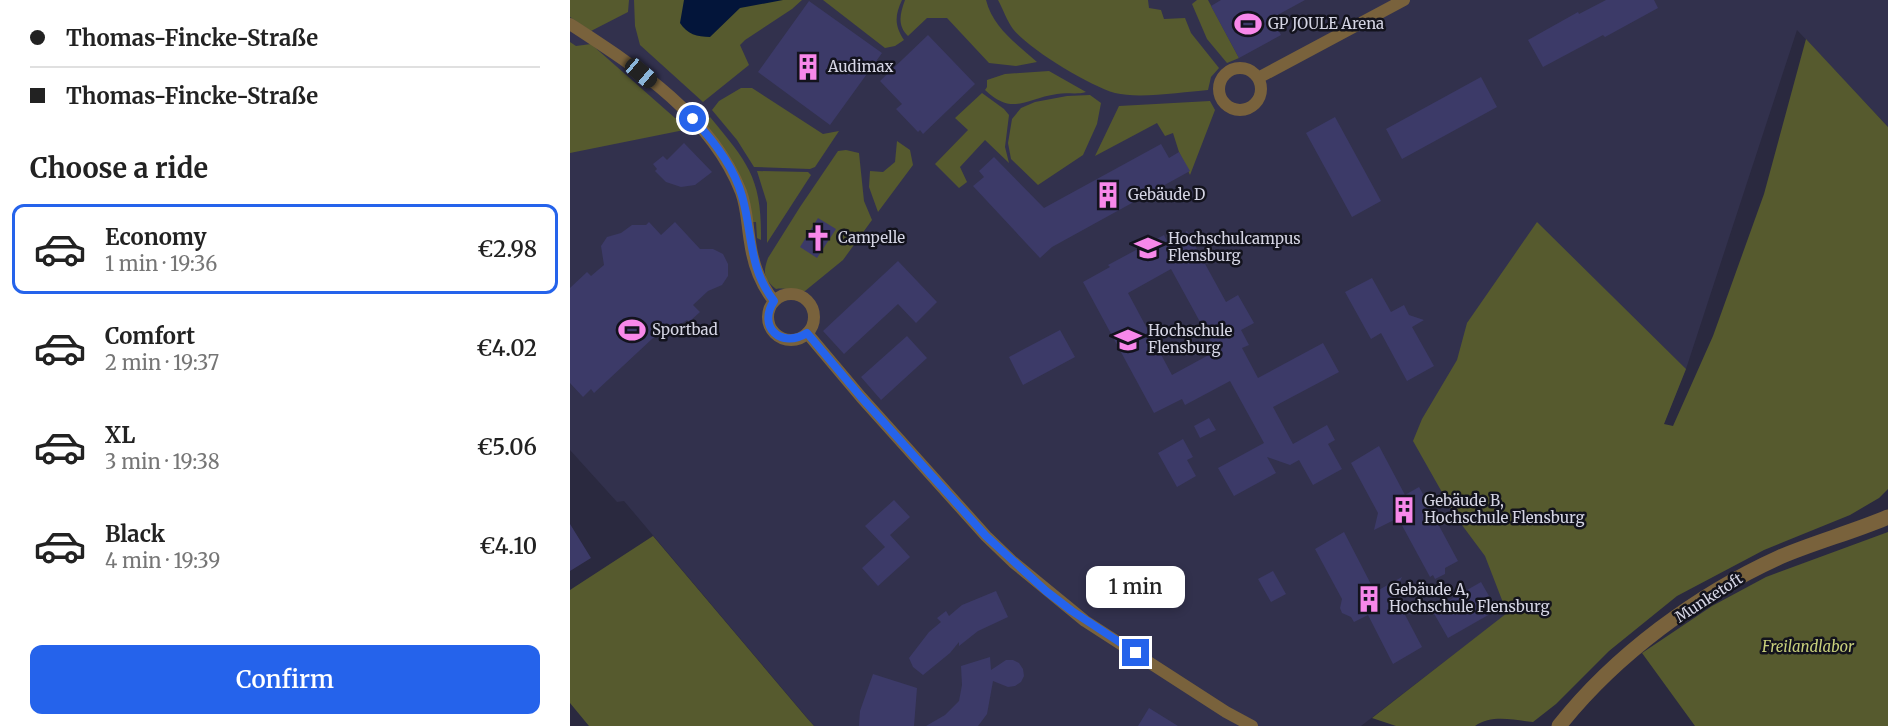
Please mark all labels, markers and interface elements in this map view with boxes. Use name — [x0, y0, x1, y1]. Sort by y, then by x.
sports icon: GP JOULE Arena — [1233, 9, 1263, 39]
place label: GP JOULE Arena — [1268, 14, 1384, 33]
text: Thomas-Fincke-Straße — [66, 24, 318, 52]
building icon: Audimax — [793, 52, 823, 82]
car — [621, 55, 661, 91]
place label: Audimax — [827, 57, 894, 76]
text: Thomas-Fincke-Straße — [66, 82, 318, 110]
route start — [679, 105, 706, 132]
text: Choose a ride — [30, 151, 208, 185]
building icon: Gebäude D — [1093, 180, 1123, 210]
place label: Gebäude D — [1128, 185, 1205, 204]
icon: car — [33, 222, 87, 276]
text: Economy — [105, 223, 206, 251]
church icon: Campelle — [803, 223, 833, 253]
place label: Campelle — [838, 228, 905, 247]
place label: Hochschulcampus Flensburg — [1168, 229, 1301, 265]
school or university icon: Hochschulcampus Flensburg — [1133, 233, 1163, 263]
text: €2.98 — [477, 235, 537, 263]
text: 1 min · 19:36 — [105, 251, 217, 276]
sports icon: Sportbad — [617, 315, 647, 345]
place label: Sportbad — [652, 320, 718, 339]
icon: car — [33, 321, 87, 375]
place label: Hochschule Flensburg — [1148, 321, 1233, 357]
text: Comfort — [105, 322, 195, 350]
school or university icon: Hochschule Flensburg — [1113, 325, 1143, 355]
text: €4.02 — [476, 334, 537, 362]
text: 2 min · 19:37 — [105, 350, 219, 375]
icon: car — [33, 420, 87, 474]
text: XL — [105, 421, 135, 449]
text: €5.06 — [477, 433, 537, 461]
text: 3 min · 19:38 — [105, 449, 220, 474]
place label: Gebäude B, Hochschule Flensburg — [1424, 491, 1585, 527]
building icon: Gebäude B, Hochschule Flensburg — [1389, 495, 1419, 525]
icon: car — [33, 519, 87, 573]
text: Black — [105, 520, 165, 548]
text: €4.10 — [479, 532, 537, 560]
text: 4 min · 19:39 — [105, 548, 220, 573]
callout: 1 min — [1086, 566, 1186, 608]
street label: Munketoft — [1671, 569, 1746, 626]
text: 1 min — [1109, 574, 1162, 599]
place label: Gebäude A, Hochschule Flensburg — [1389, 580, 1550, 616]
building icon: Gebäude A, Hochschule Flensburg — [1354, 584, 1384, 614]
park label: Freilandlabor — [1761, 637, 1855, 656]
route end — [1122, 639, 1149, 666]
button: Confirm — [30, 645, 540, 714]

